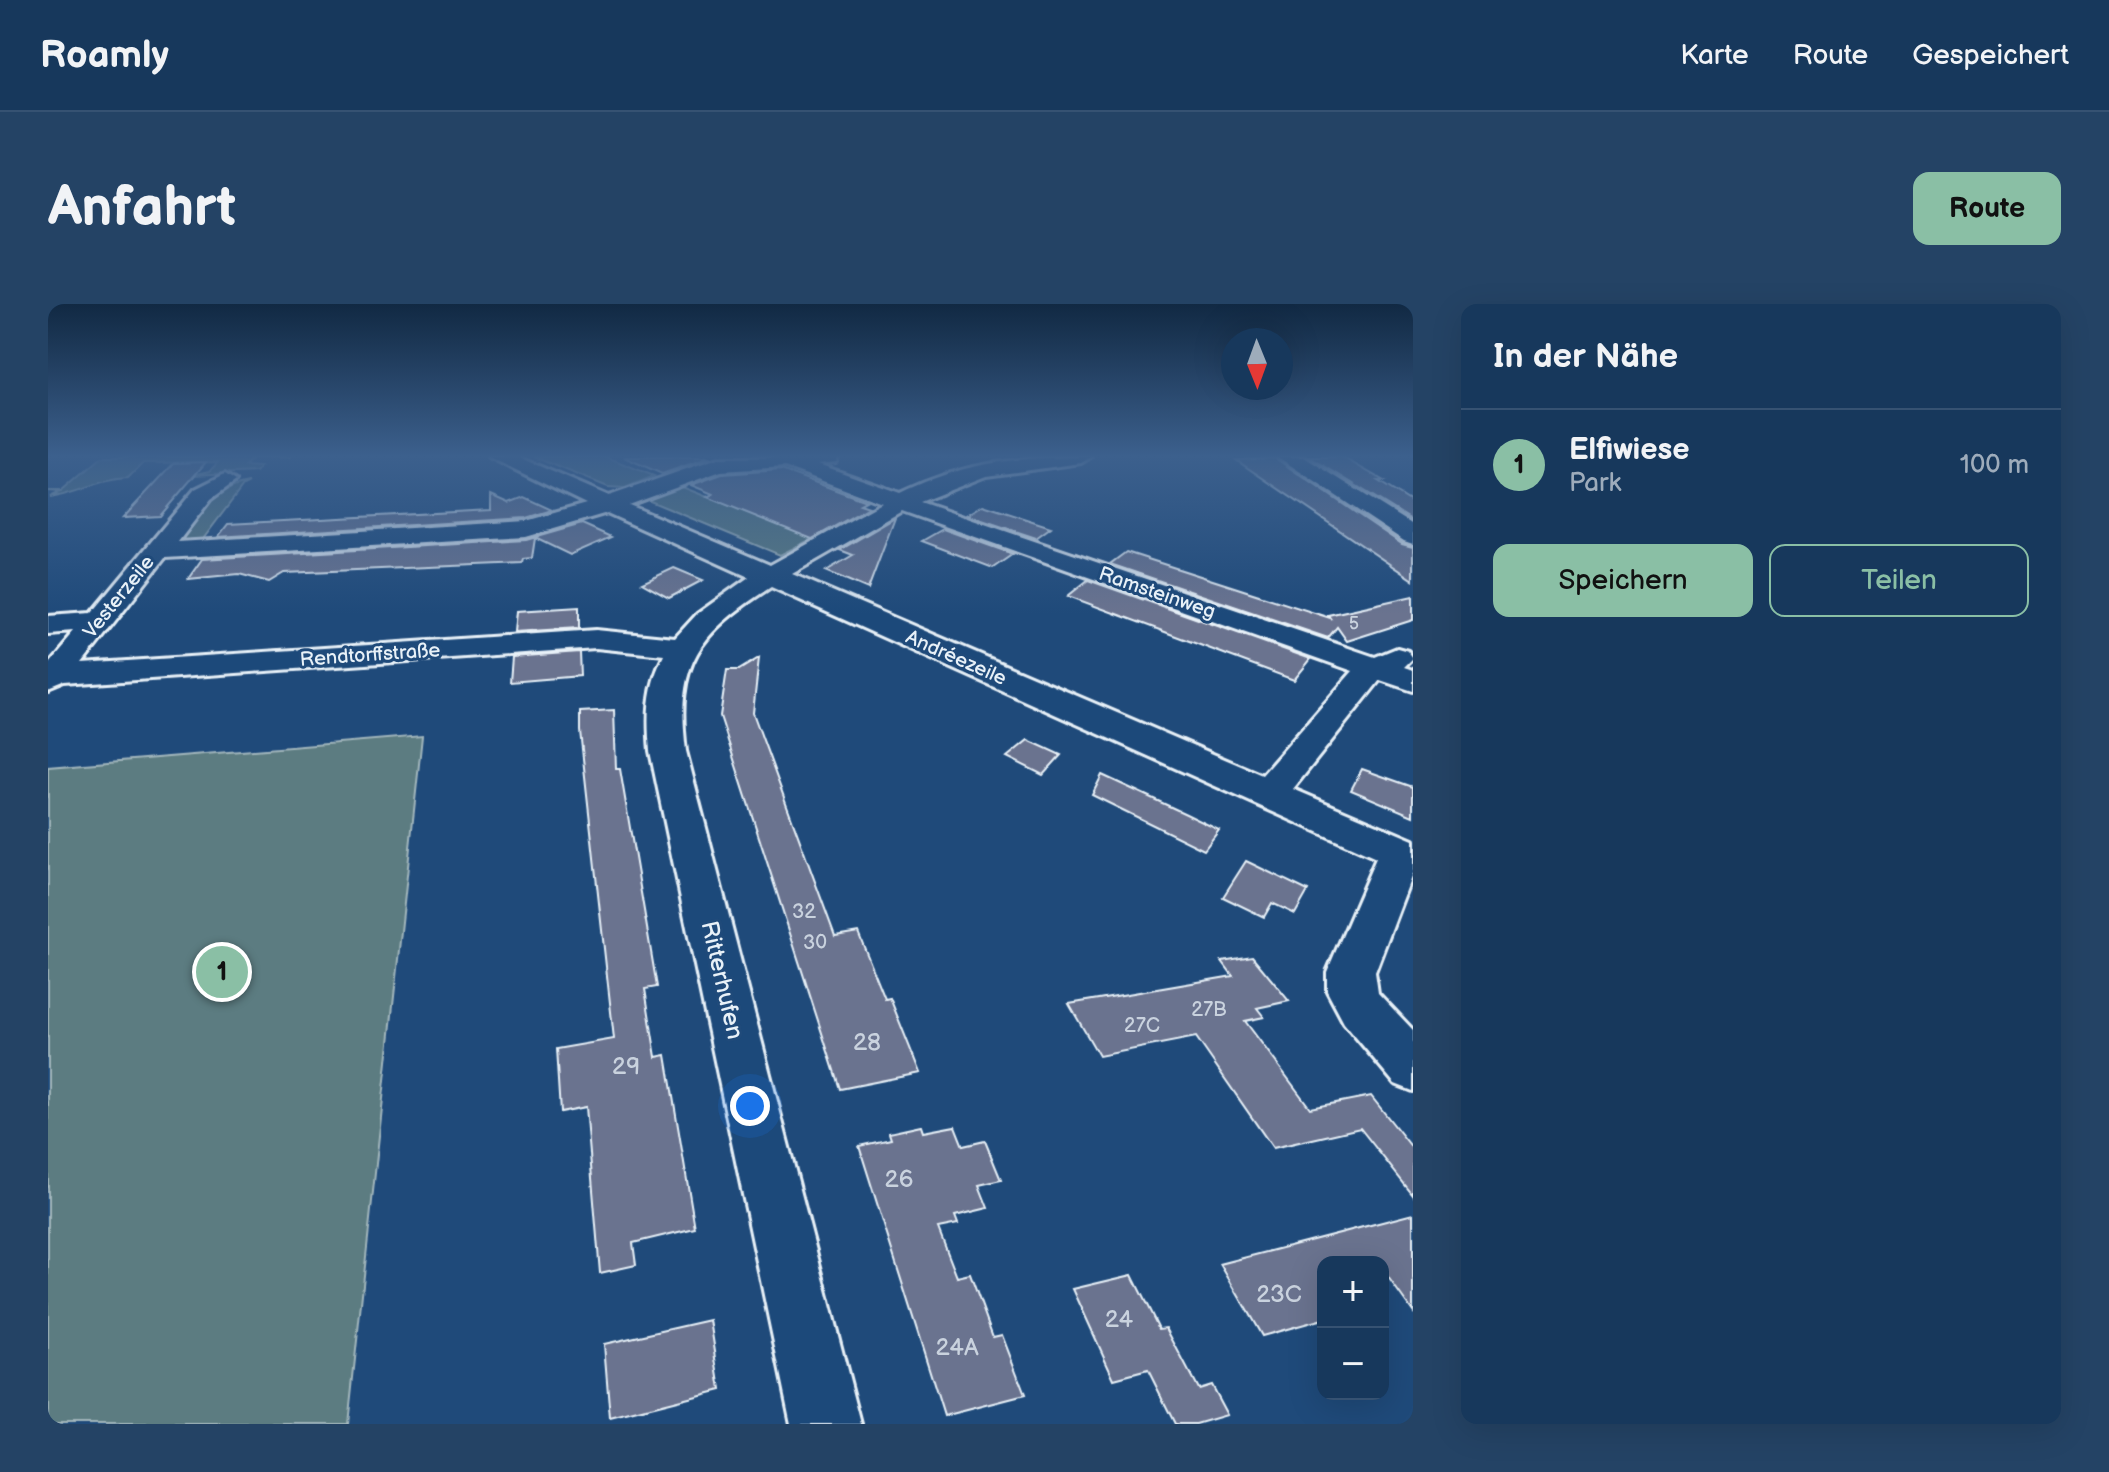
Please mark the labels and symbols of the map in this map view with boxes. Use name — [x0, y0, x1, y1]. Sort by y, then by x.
north arrow — [1221, 328, 1293, 400]
street label: Vesterzeile — [78, 551, 160, 643]
street label: Ramsteinweg — [1095, 562, 1219, 624]
house number: 5 — [1349, 613, 1359, 634]
street label: Andréezeile — [902, 625, 1010, 691]
street label: Rendtorffstraße — [299, 638, 441, 672]
house number: 32 — [792, 900, 816, 924]
street label: Ritterhufen — [694, 918, 750, 1042]
house number: 30 — [803, 931, 827, 955]
pin: 1 — [196, 942, 248, 1002]
house number: 27B — [1191, 998, 1227, 1022]
house number: 27C — [1124, 1014, 1160, 1038]
house number: 28 — [853, 1028, 881, 1057]
house number: 29 — [612, 1052, 640, 1081]
your location — [730, 1086, 770, 1126]
house number: 26 — [885, 1165, 913, 1194]
house number: 23C — [1256, 1280, 1302, 1309]
house number: 24 — [1105, 1305, 1134, 1334]
house number: 24A — [935, 1333, 979, 1362]

